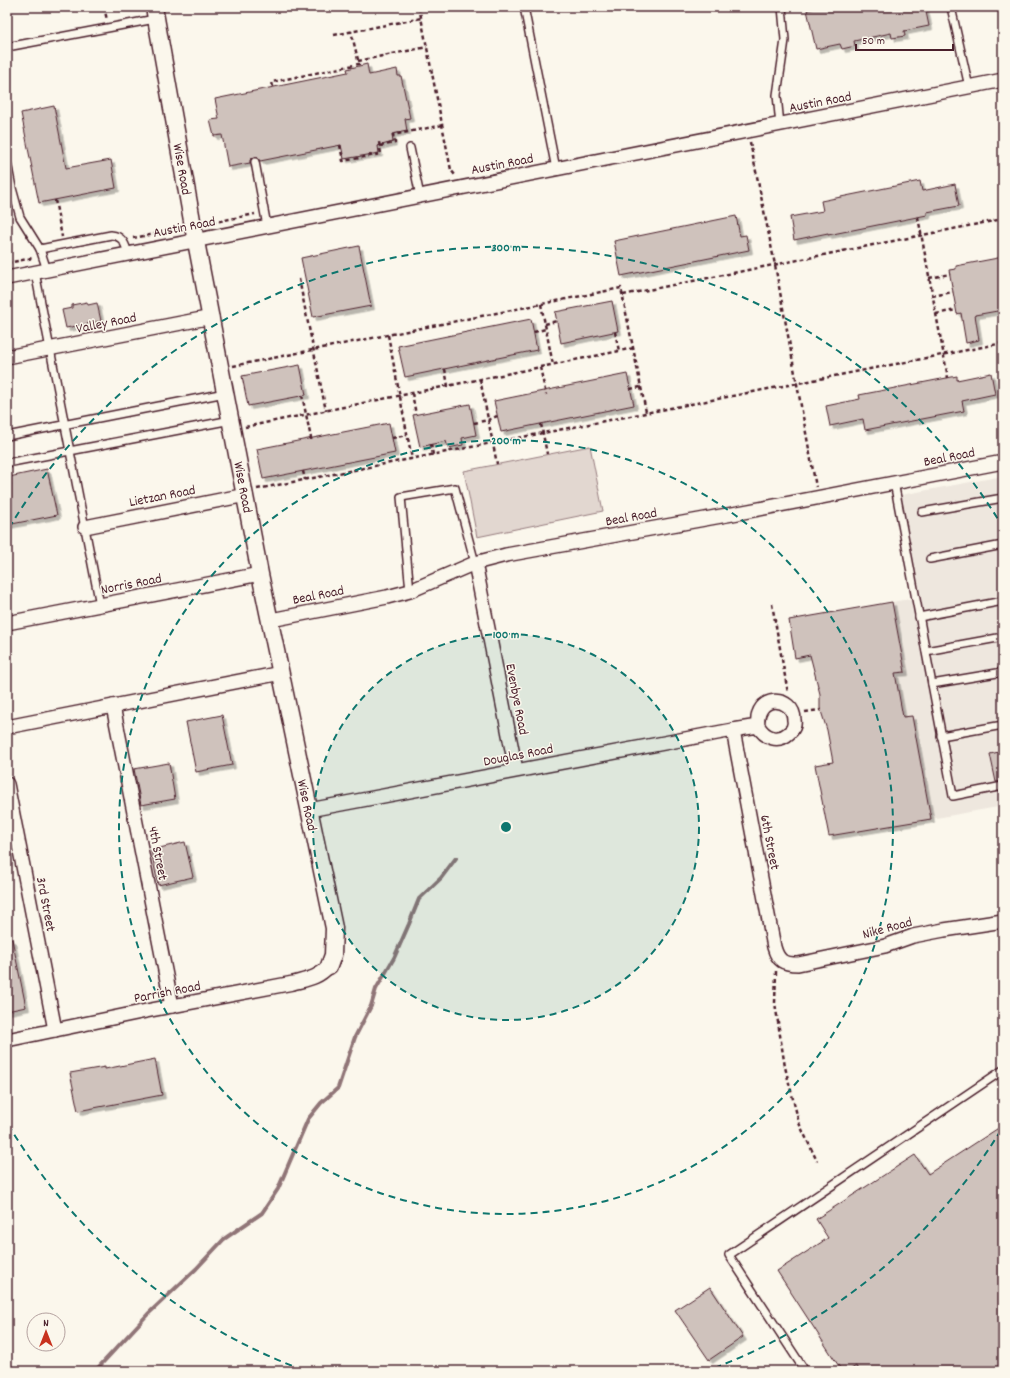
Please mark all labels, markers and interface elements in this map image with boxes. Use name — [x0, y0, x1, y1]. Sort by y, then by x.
scale bar — [856, 26, 953, 52]
text: 50 m — [862, 33, 885, 50]
street label: Austin Road — [787, 87, 853, 119]
street label: Wise Road — [167, 142, 195, 197]
street label: Austin Road — [469, 149, 535, 181]
street label: Austin Road — [151, 212, 217, 244]
text: 300 m — [491, 240, 521, 257]
street label: Valley Road — [74, 308, 138, 340]
text: 200 m — [491, 433, 521, 450]
street label: Beal Road — [922, 443, 977, 473]
street label: Wise Road — [227, 460, 257, 515]
street label: Lietzan Road — [127, 481, 197, 513]
street label: Beal Road — [604, 504, 659, 532]
street label: Norris Road — [99, 569, 163, 601]
street label: Beal Road — [291, 581, 346, 611]
text: 100 m — [493, 627, 519, 644]
street label: Evenbye Road — [499, 662, 533, 737]
street label: Douglas Road — [482, 739, 555, 773]
street label: Wise Road — [291, 778, 321, 833]
street label: 6th Street — [754, 813, 784, 872]
centre of rings — [499, 820, 513, 834]
street label: 4th Street — [142, 825, 172, 882]
street label: 3rd Street — [30, 875, 60, 933]
street label: Nike Road — [860, 913, 915, 945]
street label: Parrish Road — [132, 977, 202, 1009]
north arrow — [26, 1312, 66, 1352]
text: N — [43, 1316, 49, 1332]

